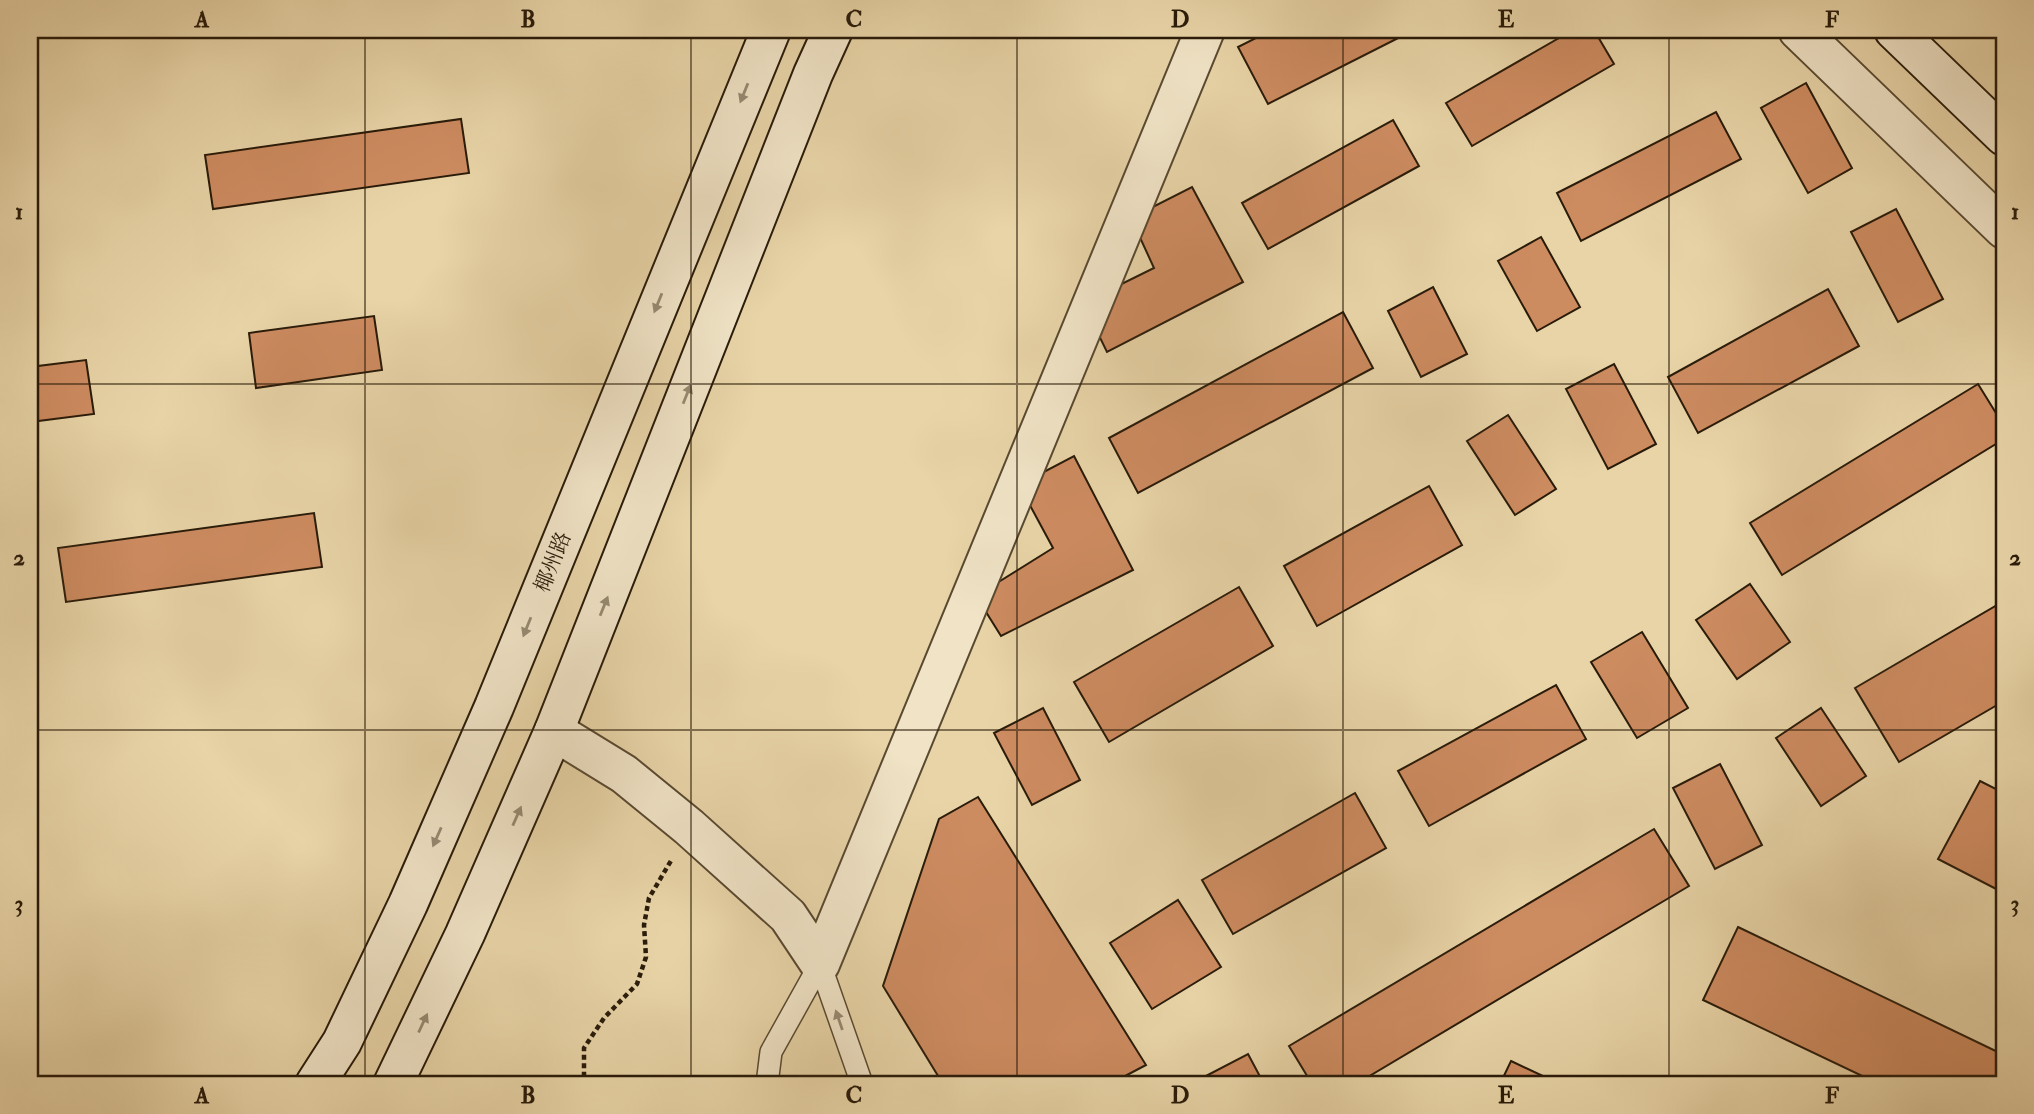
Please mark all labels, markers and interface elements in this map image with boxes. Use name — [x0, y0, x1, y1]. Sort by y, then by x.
text: A — [194, 5, 210, 34]
text: B — [520, 5, 536, 34]
text: C — [846, 5, 862, 34]
text: D — [1171, 5, 1189, 34]
text: E — [1498, 5, 1515, 34]
text: F — [1825, 5, 1840, 34]
one-way arrow — [739, 82, 750, 103]
text: 1 — [15, 197, 23, 226]
text: 1 — [2011, 197, 2019, 226]
one-way arrow — [653, 293, 664, 314]
one-way arrow — [682, 383, 693, 404]
street label: 椰州路 — [529, 528, 577, 596]
text: 2 — [13, 543, 25, 572]
text: 2 — [2009, 543, 2021, 572]
one-way arrow — [598, 595, 609, 616]
one-way arrow — [521, 617, 532, 638]
one-way arrow — [511, 806, 523, 826]
one-way arrow — [432, 827, 443, 848]
text: 3 — [15, 889, 23, 918]
text: 3 — [2011, 889, 2019, 918]
one-way arrow — [833, 1009, 844, 1030]
one-way arrow — [417, 1013, 429, 1033]
text: A — [194, 1081, 210, 1110]
text: B — [520, 1081, 536, 1110]
text: C — [846, 1081, 862, 1110]
text: D — [1171, 1081, 1189, 1110]
text: E — [1498, 1081, 1515, 1110]
text: F — [1825, 1081, 1840, 1110]

